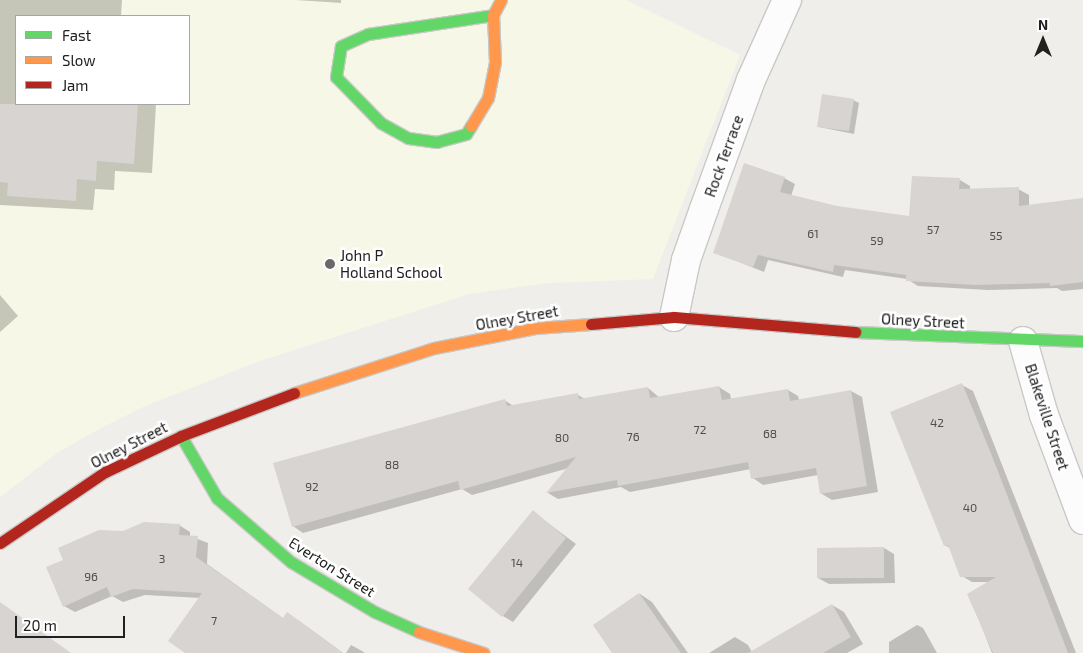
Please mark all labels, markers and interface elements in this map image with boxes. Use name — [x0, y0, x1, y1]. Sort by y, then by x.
legend — [15, 15, 190, 105]
north arrow — [1018, 15, 1068, 65]
text: N — [1038, 16, 1048, 33]
text: Fast — [62, 26, 91, 44]
text: Slow — [62, 51, 96, 69]
text: Jam — [62, 76, 88, 94]
street label: Rock Terrace — [701, 112, 747, 200]
house number: 57 — [927, 223, 939, 237]
house number: 61 — [807, 227, 819, 241]
house number: 55 — [990, 229, 1002, 243]
house number: 59 — [870, 234, 884, 248]
place label: John P Holland School — [340, 246, 442, 281]
marker: John P Holland School — [324, 258, 336, 270]
street label: Olney Street — [474, 302, 560, 334]
street label: Olney Street — [881, 310, 965, 332]
street label: Blakeville Street — [1021, 361, 1073, 473]
house number: 42 — [930, 416, 944, 430]
street label: Olney Street — [87, 418, 171, 472]
house number: 72 — [694, 423, 706, 437]
house number: 68 — [763, 427, 777, 441]
house number: 76 — [626, 430, 640, 444]
house number: 80 — [555, 431, 569, 445]
house number: 88 — [385, 458, 399, 472]
house number: 92 — [305, 480, 319, 494]
house number: 40 — [963, 501, 977, 515]
street label: Everton Street — [286, 533, 378, 601]
house number: 3 — [159, 552, 165, 566]
house number: 14 — [511, 556, 523, 570]
house number: 96 — [84, 570, 98, 584]
scale bar — [18, 606, 128, 638]
house number: 7 — [211, 614, 217, 628]
text: 20 m — [23, 616, 57, 634]

